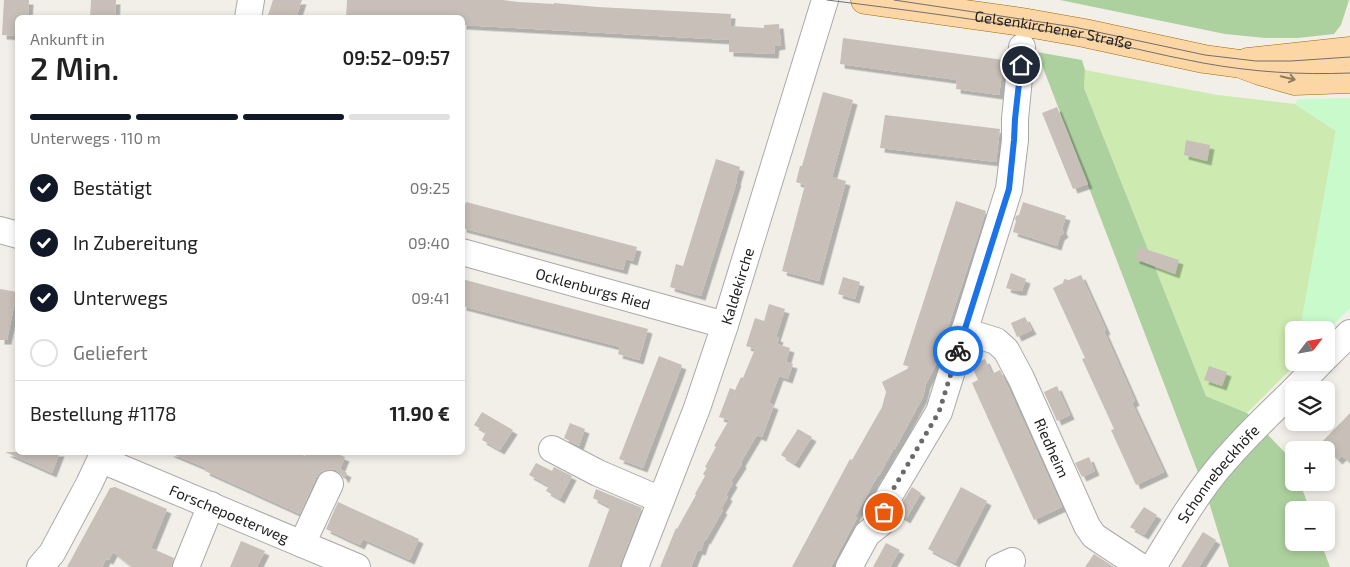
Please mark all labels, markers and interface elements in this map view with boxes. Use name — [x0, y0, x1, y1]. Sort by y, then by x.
street label: Gelsenkirchener Straße — [974, 6, 1134, 52]
text: Ankunft in — [30, 29, 105, 48]
pin — [1000, 44, 1042, 86]
text: 09:52–09:57 — [343, 46, 450, 69]
text: 2 Min. — [30, 48, 119, 86]
icon: home — [1007, 51, 1035, 79]
one-way arrow — [1279, 74, 1295, 84]
text: Unterwegs · 110 m — [30, 128, 161, 147]
icon: check — [30, 174, 58, 202]
text: Bestätigt — [73, 176, 152, 199]
text: 09:25 — [410, 178, 450, 197]
icon: check — [30, 229, 58, 257]
text: In Zubereitung — [73, 231, 198, 254]
text: 09:40 — [408, 233, 450, 252]
street label: Kaldekirche — [717, 245, 757, 327]
street label: Ocklenburgs Ried — [534, 264, 652, 313]
icon: check — [30, 284, 58, 312]
text: Unterwegs — [73, 286, 168, 309]
text: 09:41 — [411, 288, 450, 307]
north arrow — [1285, 321, 1335, 371]
map controls — [1285, 321, 1335, 551]
courier — [933, 326, 983, 376]
icon: bike — [944, 337, 972, 365]
text: Geliefert — [73, 341, 148, 364]
button: layers — [1285, 381, 1335, 431]
text: Bestellung #1178 — [30, 402, 176, 425]
text: 11.90 € — [389, 402, 450, 425]
street label: Riedheim — [1031, 415, 1073, 480]
street label: Schonnebeckhöfe — [1173, 421, 1263, 526]
button: + — [1285, 441, 1335, 491]
street label: Forschepoeterweg — [167, 480, 292, 547]
pin — [863, 491, 905, 533]
icon: bag — [870, 498, 898, 526]
button: − — [1285, 501, 1335, 551]

